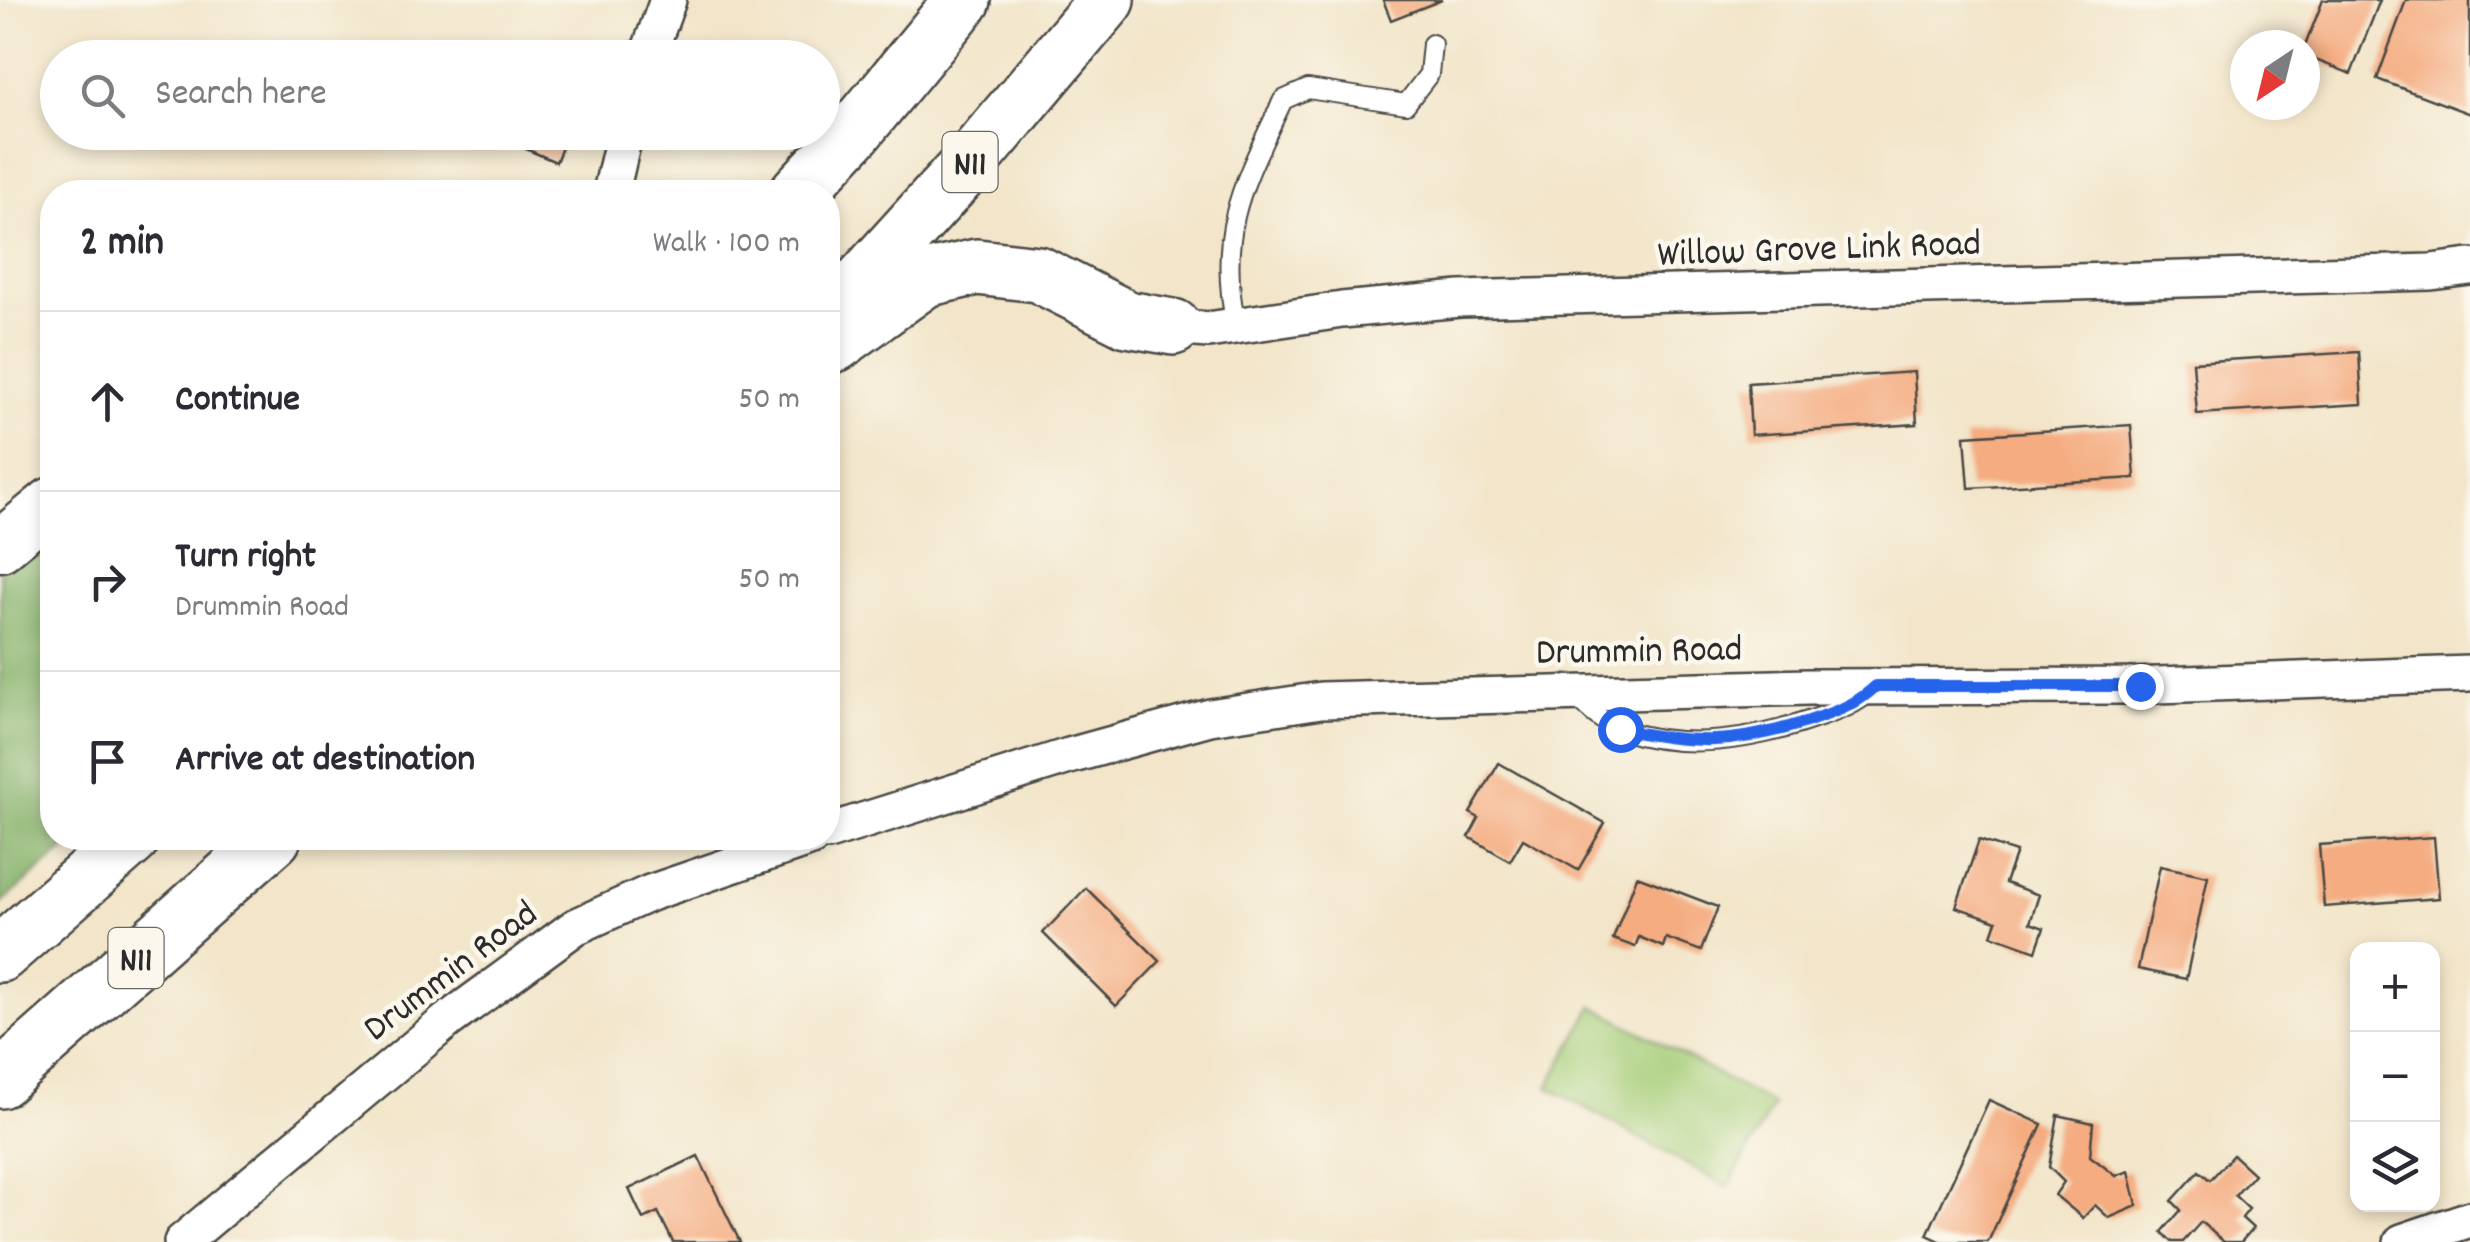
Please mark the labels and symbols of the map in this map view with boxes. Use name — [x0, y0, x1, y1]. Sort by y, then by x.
north arrow — [2230, 30, 2320, 120]
road number: N11 — [942, 132, 998, 192]
street label: Willow Grove Link Road — [1656, 218, 1982, 285]
street label: Drummin Road — [1535, 624, 1743, 683]
route end — [2118, 664, 2164, 710]
route start — [1598, 707, 1644, 753]
street label: Drummin Road — [353, 889, 551, 1058]
road number: N11 — [108, 928, 164, 988]

